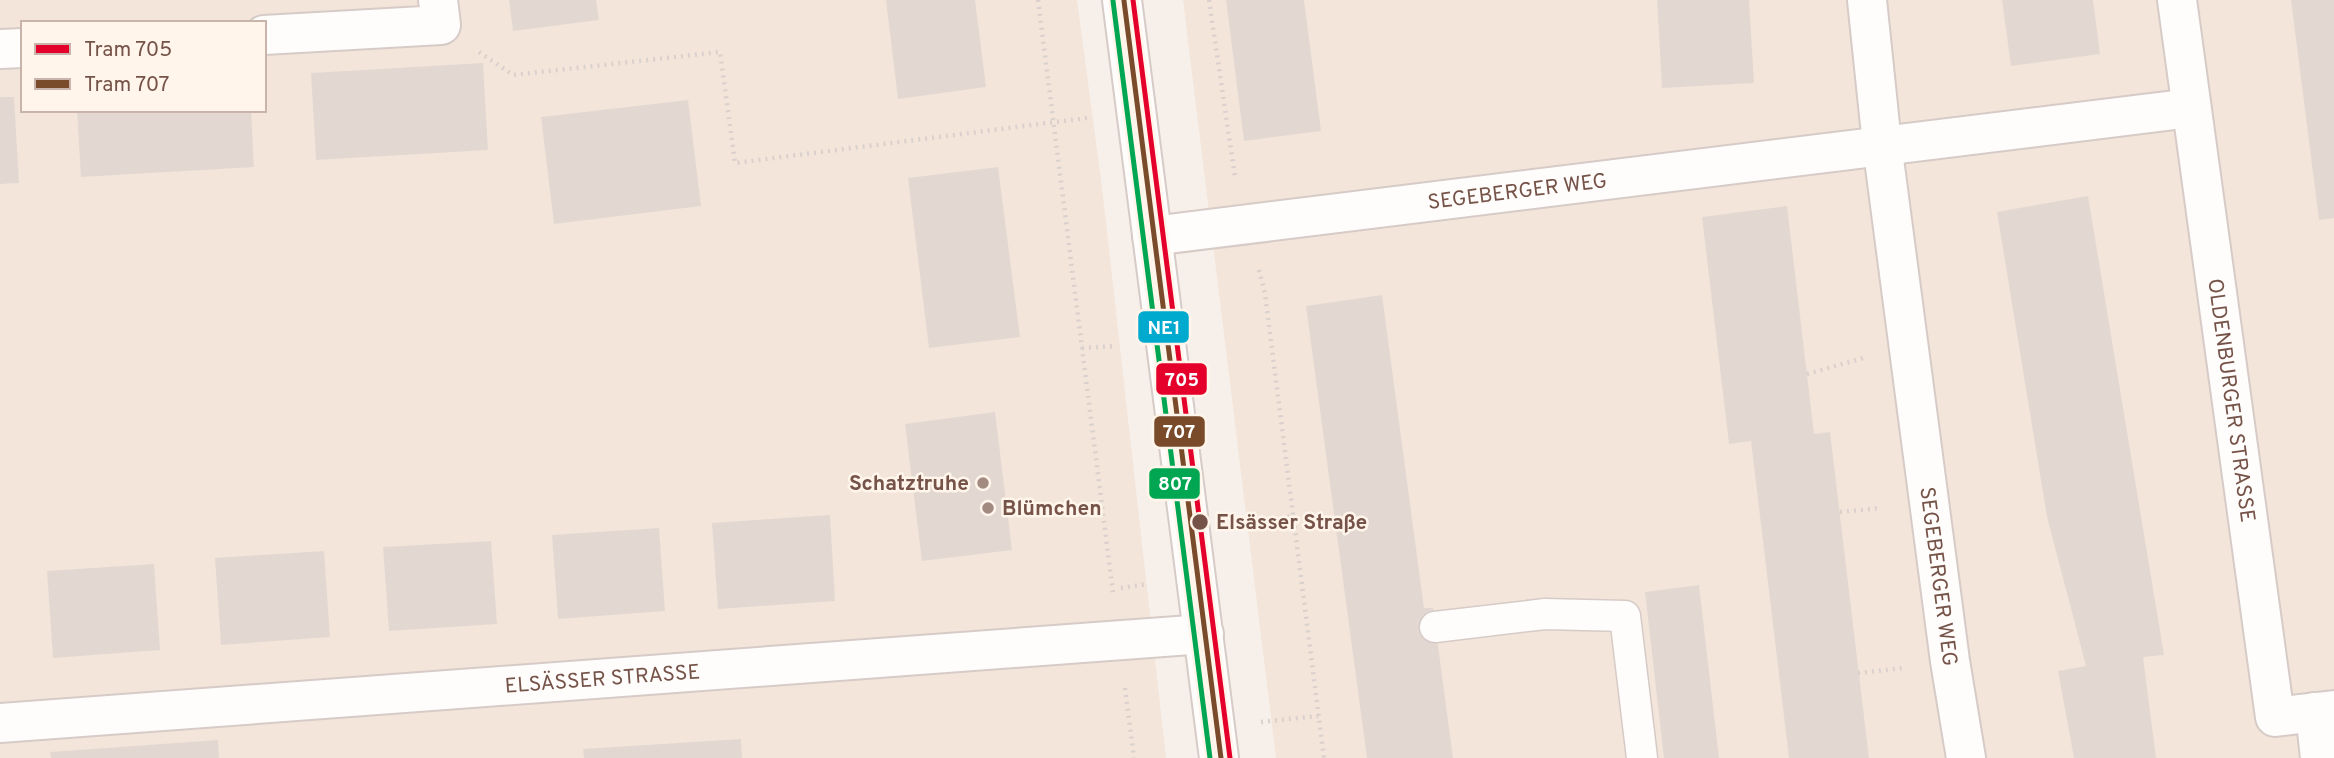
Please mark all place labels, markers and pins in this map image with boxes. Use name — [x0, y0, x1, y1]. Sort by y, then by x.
place label: Schatztruhe — [849, 471, 969, 498]
marker: Schatztruhe — [975, 475, 991, 491]
place label: Blümchen — [1002, 496, 1102, 523]
marker: Blümchen — [980, 500, 996, 516]
place label: Elsässer Straße — [1216, 510, 1367, 537]
marker: Elsässer Straße — [1190, 512, 1210, 532]

